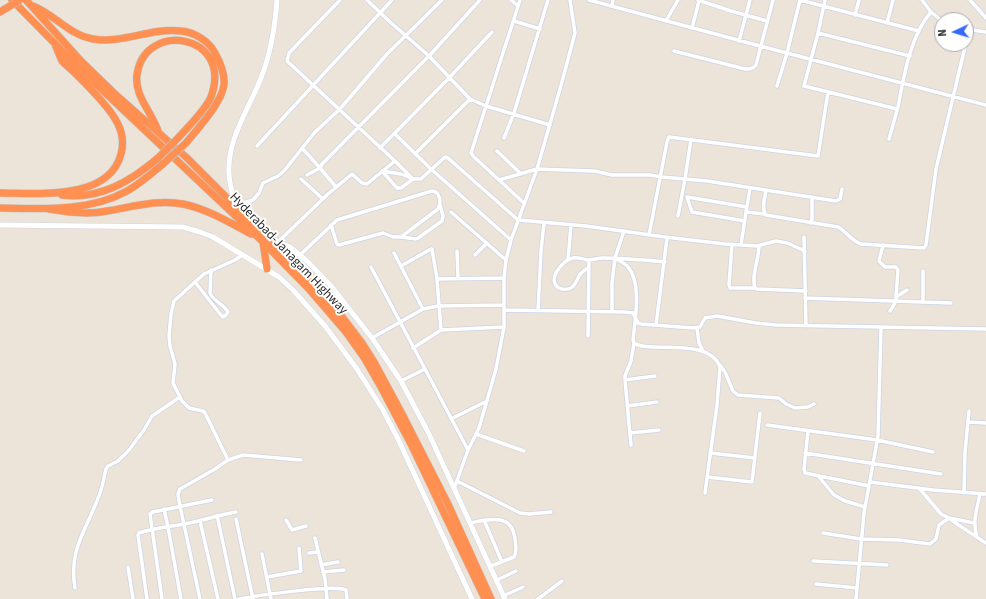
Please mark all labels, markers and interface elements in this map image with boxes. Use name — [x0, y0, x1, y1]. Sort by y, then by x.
north arrow — [934, 12, 974, 52]
text: N — [935, 29, 950, 37]
street label: Hyderabad-Janagam Highway — [226, 190, 350, 318]

